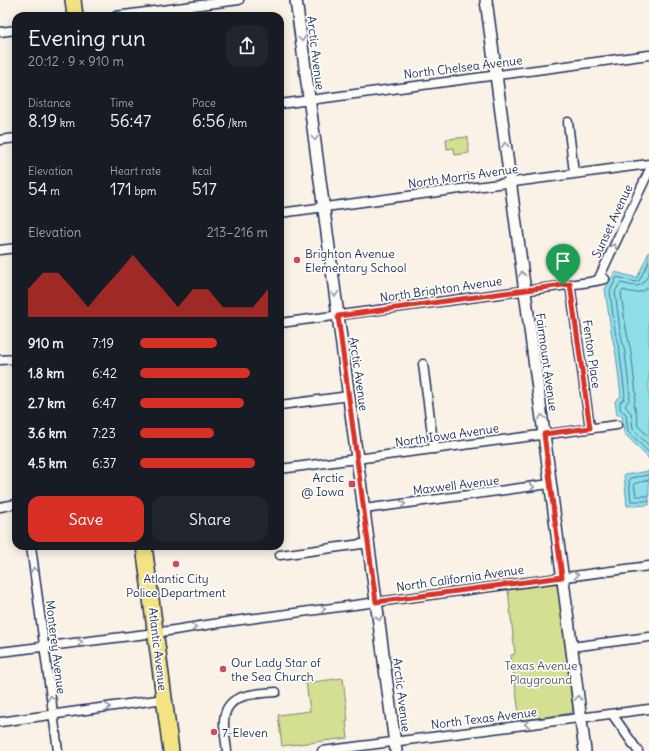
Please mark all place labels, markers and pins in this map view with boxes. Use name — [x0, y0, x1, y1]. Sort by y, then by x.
pin — [546, 244, 580, 285]
place label: Brighton Avenue Elementary School — [305, 246, 406, 275]
marker: Brighton Avenue Elementary School — [292, 255, 302, 265]
place label: Arctic @ Iowa — [301, 470, 344, 499]
marker: Arctic @ Iowa — [347, 479, 357, 489]
marker: Atlantic City Police Department — [171, 559, 181, 569]
place label: Atlantic City Police Department — [126, 571, 226, 600]
place label: Our Lady Star of the Sea Church — [231, 655, 322, 684]
marker: Our Lady Star of the Sea Church — [218, 664, 228, 674]
place label: 7-Eleven — [222, 725, 268, 740]
marker: 7-Eleven — [209, 727, 219, 737]

